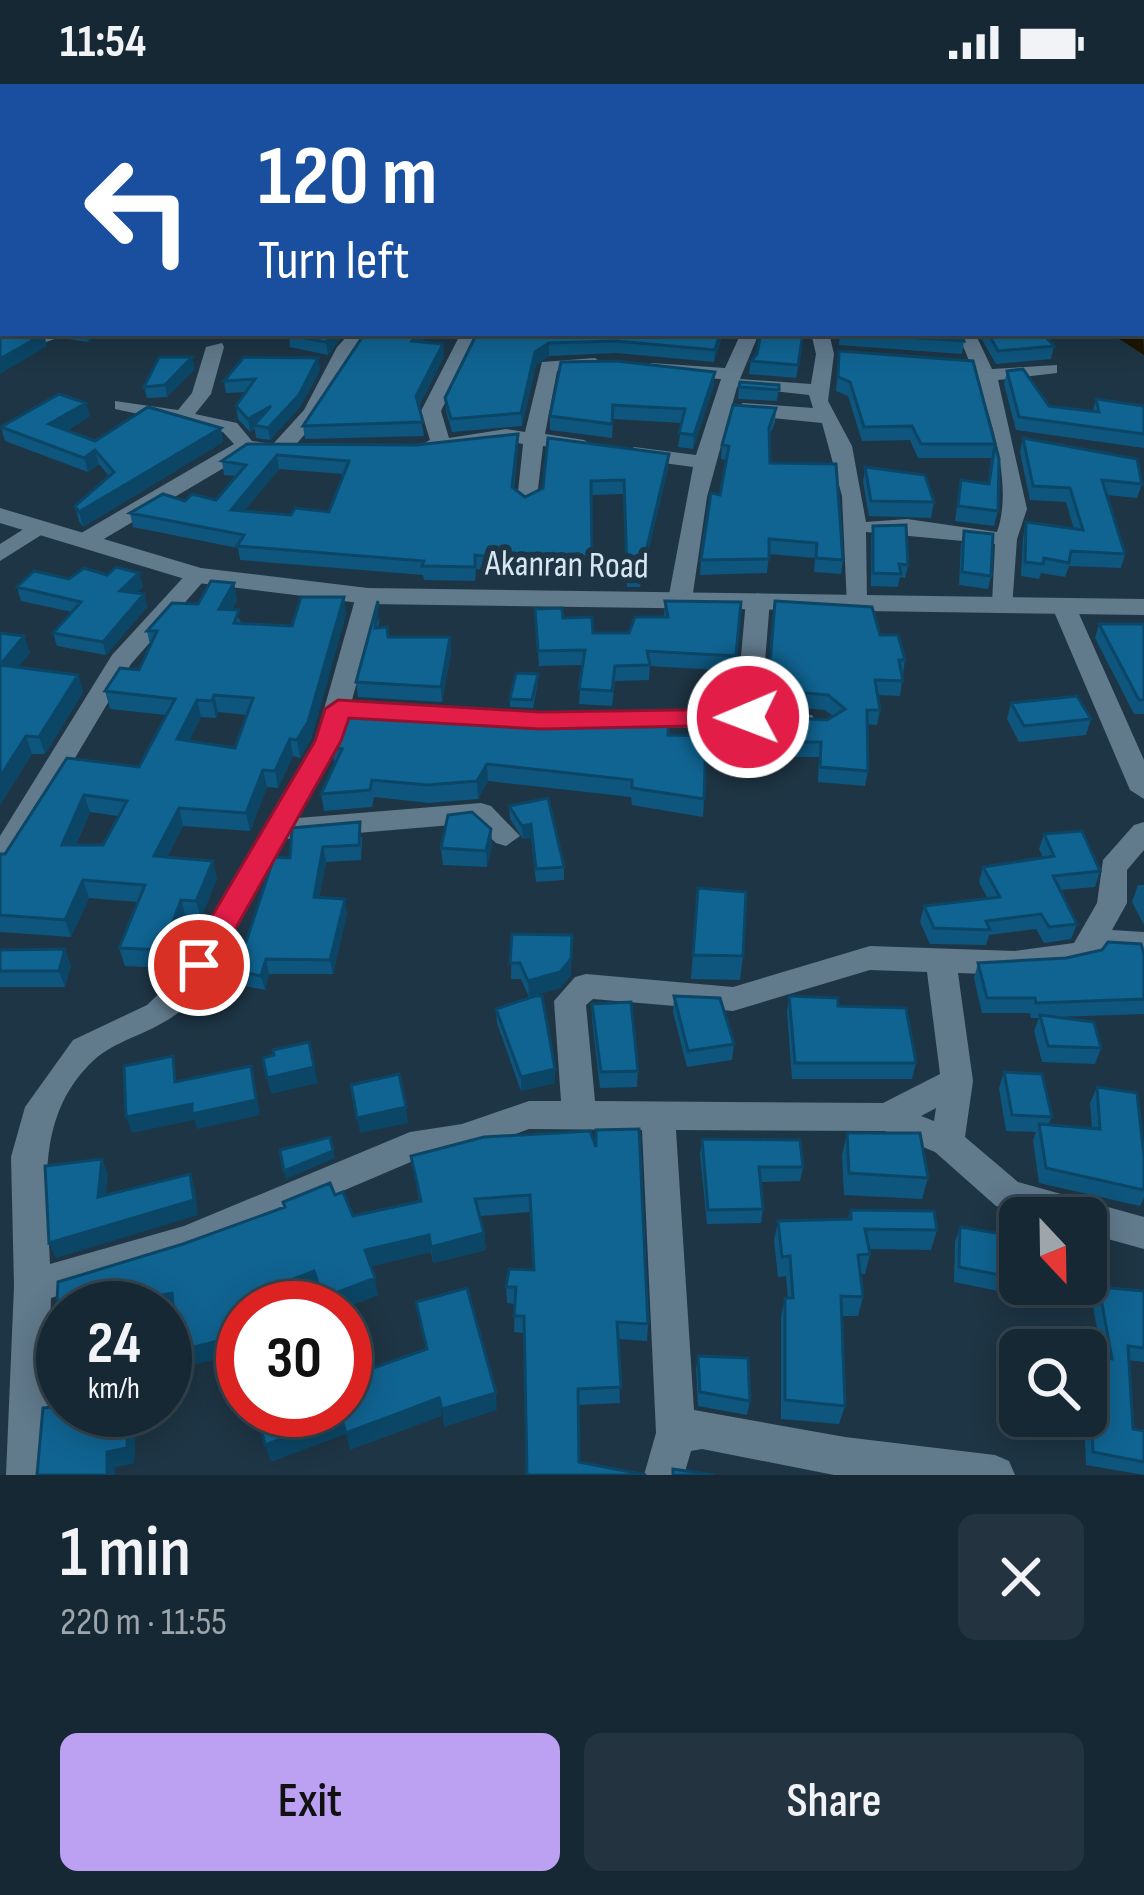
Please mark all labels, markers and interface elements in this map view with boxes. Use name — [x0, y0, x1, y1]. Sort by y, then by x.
text: 11:54 — [60, 15, 146, 70]
text: 120 m — [258, 127, 437, 228]
icon: left — [60, 132, 216, 288]
text: Turn left — [258, 229, 410, 294]
street label: Akanran Road — [484, 543, 649, 588]
position arrow — [685, 654, 811, 780]
pin — [148, 914, 250, 1016]
icon: arrive — [166, 932, 232, 998]
north arrow — [999, 1197, 1107, 1305]
map controls — [999, 1197, 1107, 1437]
speed limit sign: 30 — [216, 1281, 372, 1437]
text: 24 — [87, 1308, 141, 1380]
button: search — [999, 1329, 1107, 1437]
text: km/h — [88, 1371, 140, 1407]
text: 1 min — [60, 1510, 191, 1597]
button: close — [958, 1514, 1084, 1640]
text: 220 m · 11:55 — [60, 1599, 227, 1646]
button: Exit — [60, 1733, 560, 1871]
button: Share — [584, 1733, 1084, 1871]

